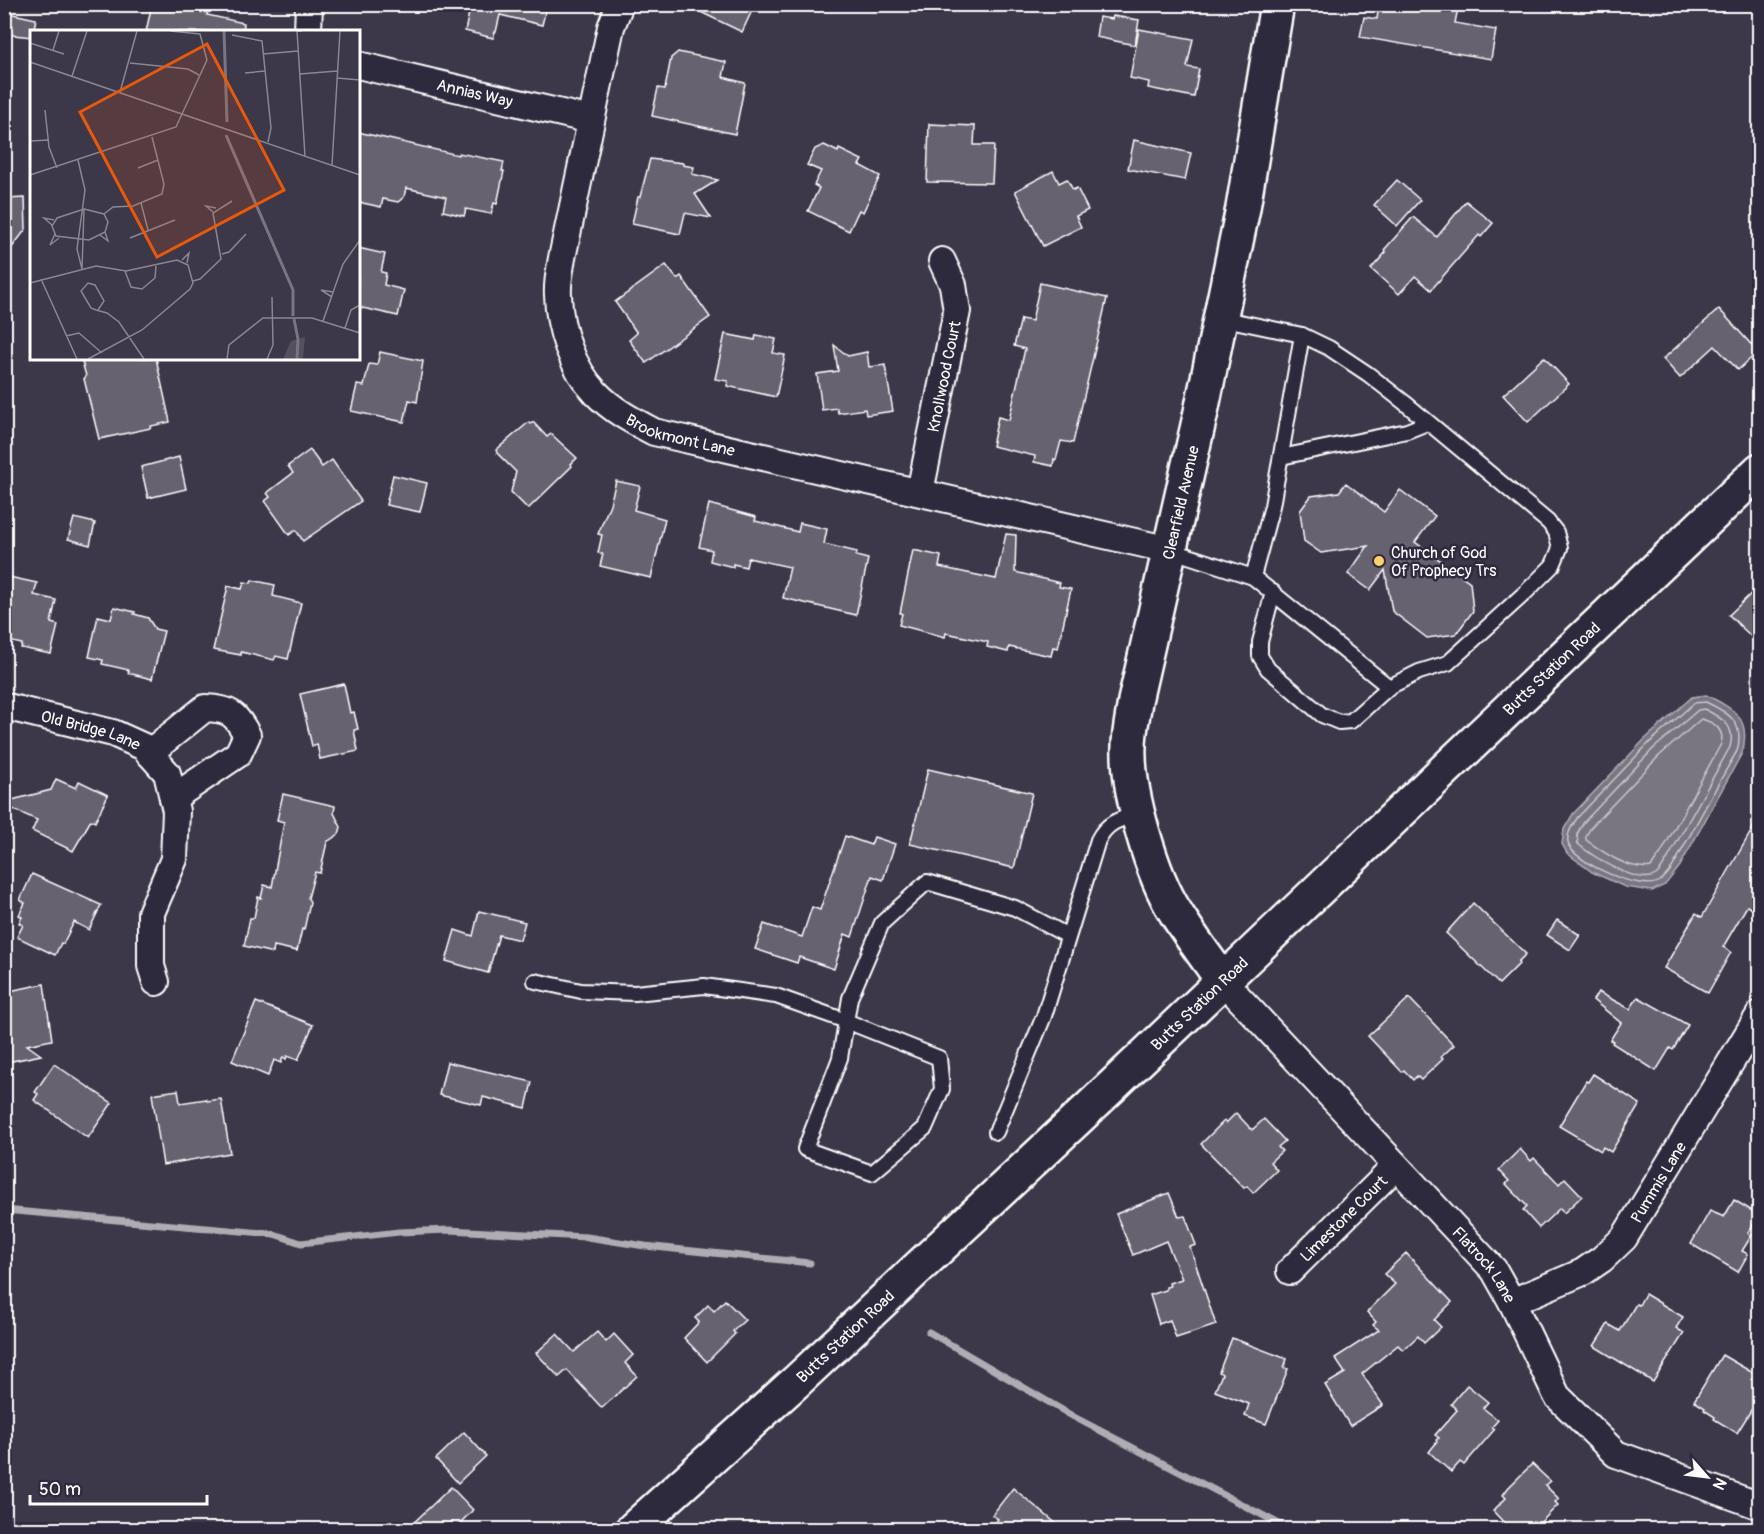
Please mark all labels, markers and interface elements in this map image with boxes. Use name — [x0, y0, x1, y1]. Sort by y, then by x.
inset map — [30, 30, 360, 360]
street label: Annias Way — [435, 75, 515, 112]
street label: Knollwood Court — [923, 319, 966, 434]
street label: Brookmont Lane — [622, 410, 737, 461]
street label: Clearfield Avenue — [1159, 444, 1204, 562]
place label: Church of God Of Prophecy Trs — [1391, 543, 1496, 581]
marker: Church of God Of Prophecy Trs — [1372, 554, 1386, 568]
street label: Butts Station Road — [1499, 618, 1605, 720]
street label: Old Bridge Lane — [39, 707, 143, 755]
street label: Butts Station Road — [1147, 953, 1253, 1055]
street label: Pummis Lane — [1627, 1138, 1691, 1227]
street label: Limestone Court — [1296, 1171, 1392, 1266]
street label: Flatrock Lane — [1447, 1223, 1519, 1307]
street label: Butts Station Road — [792, 1286, 899, 1387]
north arrow — [1677, 1447, 1737, 1507]
scale bar — [30, 1468, 207, 1506]
text: N — [1708, 1474, 1731, 1493]
text: 50 m — [39, 1478, 81, 1501]

